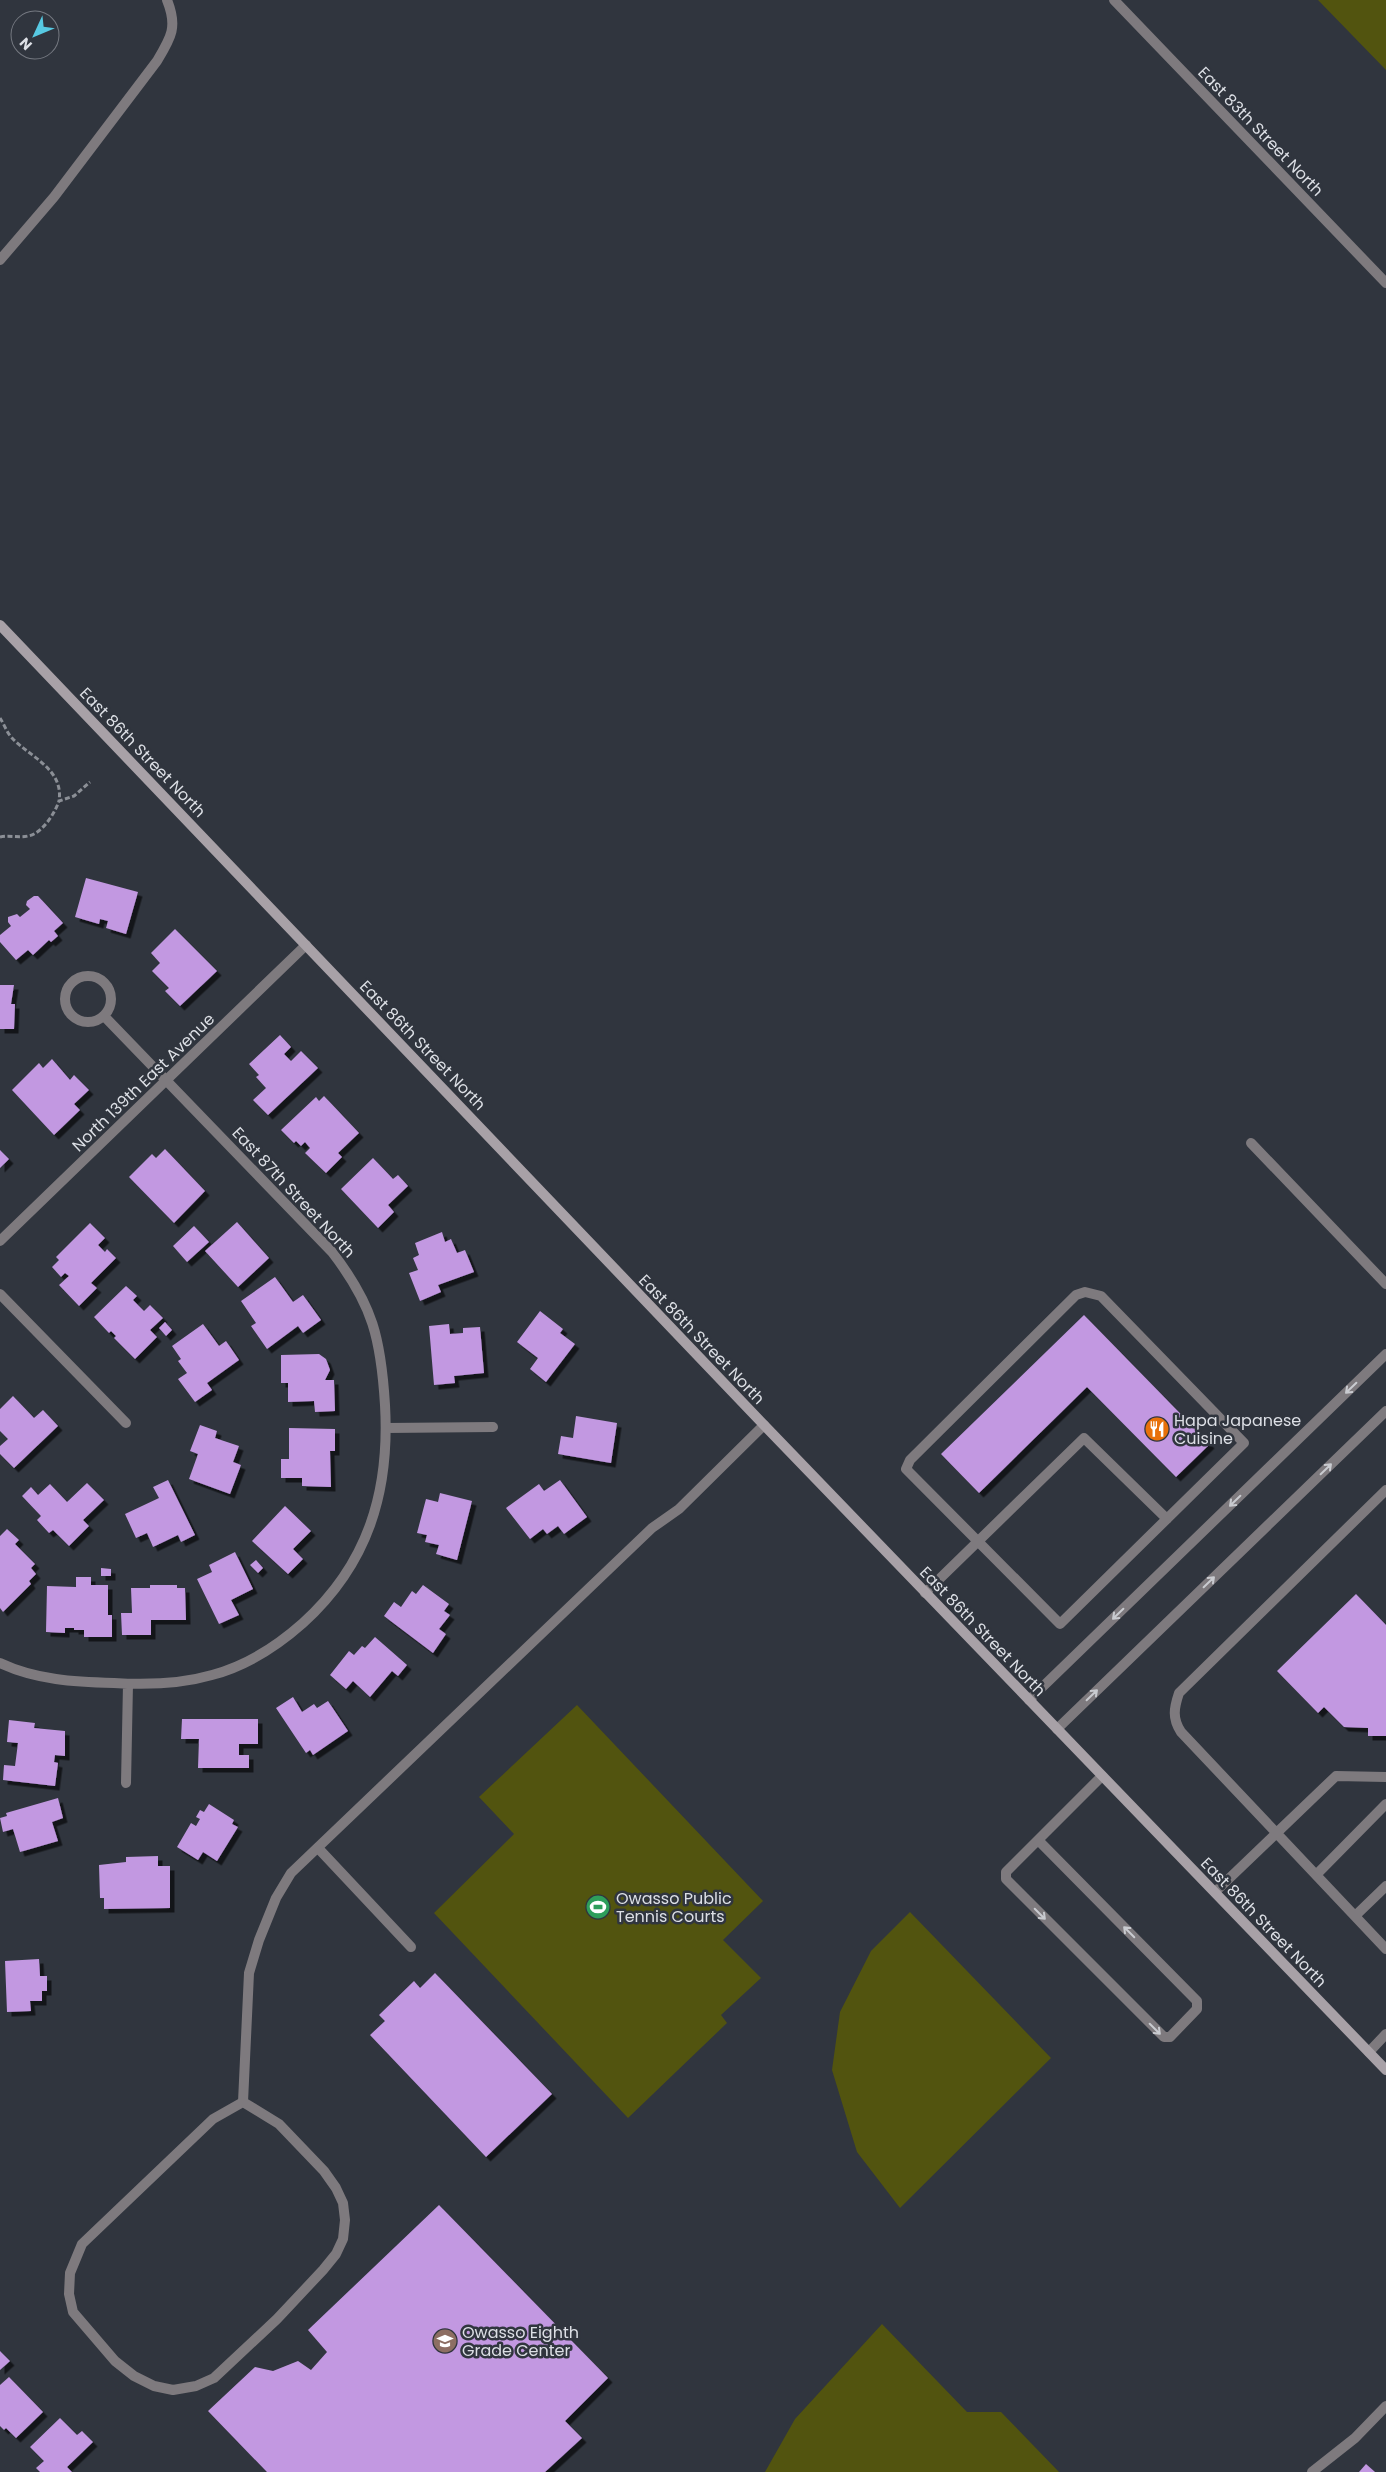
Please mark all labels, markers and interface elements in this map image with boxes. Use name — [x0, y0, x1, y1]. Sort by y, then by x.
north arrow — [10, 10, 60, 60]
text: N — [15, 33, 36, 55]
street label: East 83th Street North — [1193, 62, 1329, 201]
street label: East 86th Street North — [74, 682, 211, 822]
street label: East 86th Street North — [354, 975, 491, 1115]
street label: North 139th East Avenue — [67, 1008, 220, 1157]
street label: East 87th Street North — [227, 1122, 360, 1263]
street label: East 86th Street North — [633, 1269, 770, 1409]
one-way arrow — [1345, 1382, 1357, 1394]
place label: Hapa Japanese Cuisine — [1174, 1409, 1301, 1450]
restaurant icon: Hapa Japanese Cuisine — [1144, 1416, 1170, 1442]
one-way arrow — [1320, 1463, 1332, 1476]
one-way arrow — [1228, 1495, 1241, 1507]
street label: East 86th Street North — [914, 1561, 1051, 1701]
one-way arrow — [1203, 1576, 1215, 1588]
one-way arrow — [1112, 1608, 1124, 1620]
one-way arrow — [1086, 1689, 1098, 1701]
street label: East 86th Street North — [1195, 1852, 1332, 1992]
place label: Owasso Public Tennis Courts — [616, 1887, 732, 1928]
sports icon: Owasso Public Tennis Courts — [585, 1894, 611, 1920]
one-way arrow — [1034, 1907, 1046, 1920]
one-way arrow — [1122, 1926, 1135, 1938]
one-way arrow — [1149, 2022, 1161, 2035]
place label: Owasso Eighth Grade Center — [462, 2321, 579, 2362]
school or university icon: Owasso Eighth Grade Center — [432, 2328, 458, 2354]

